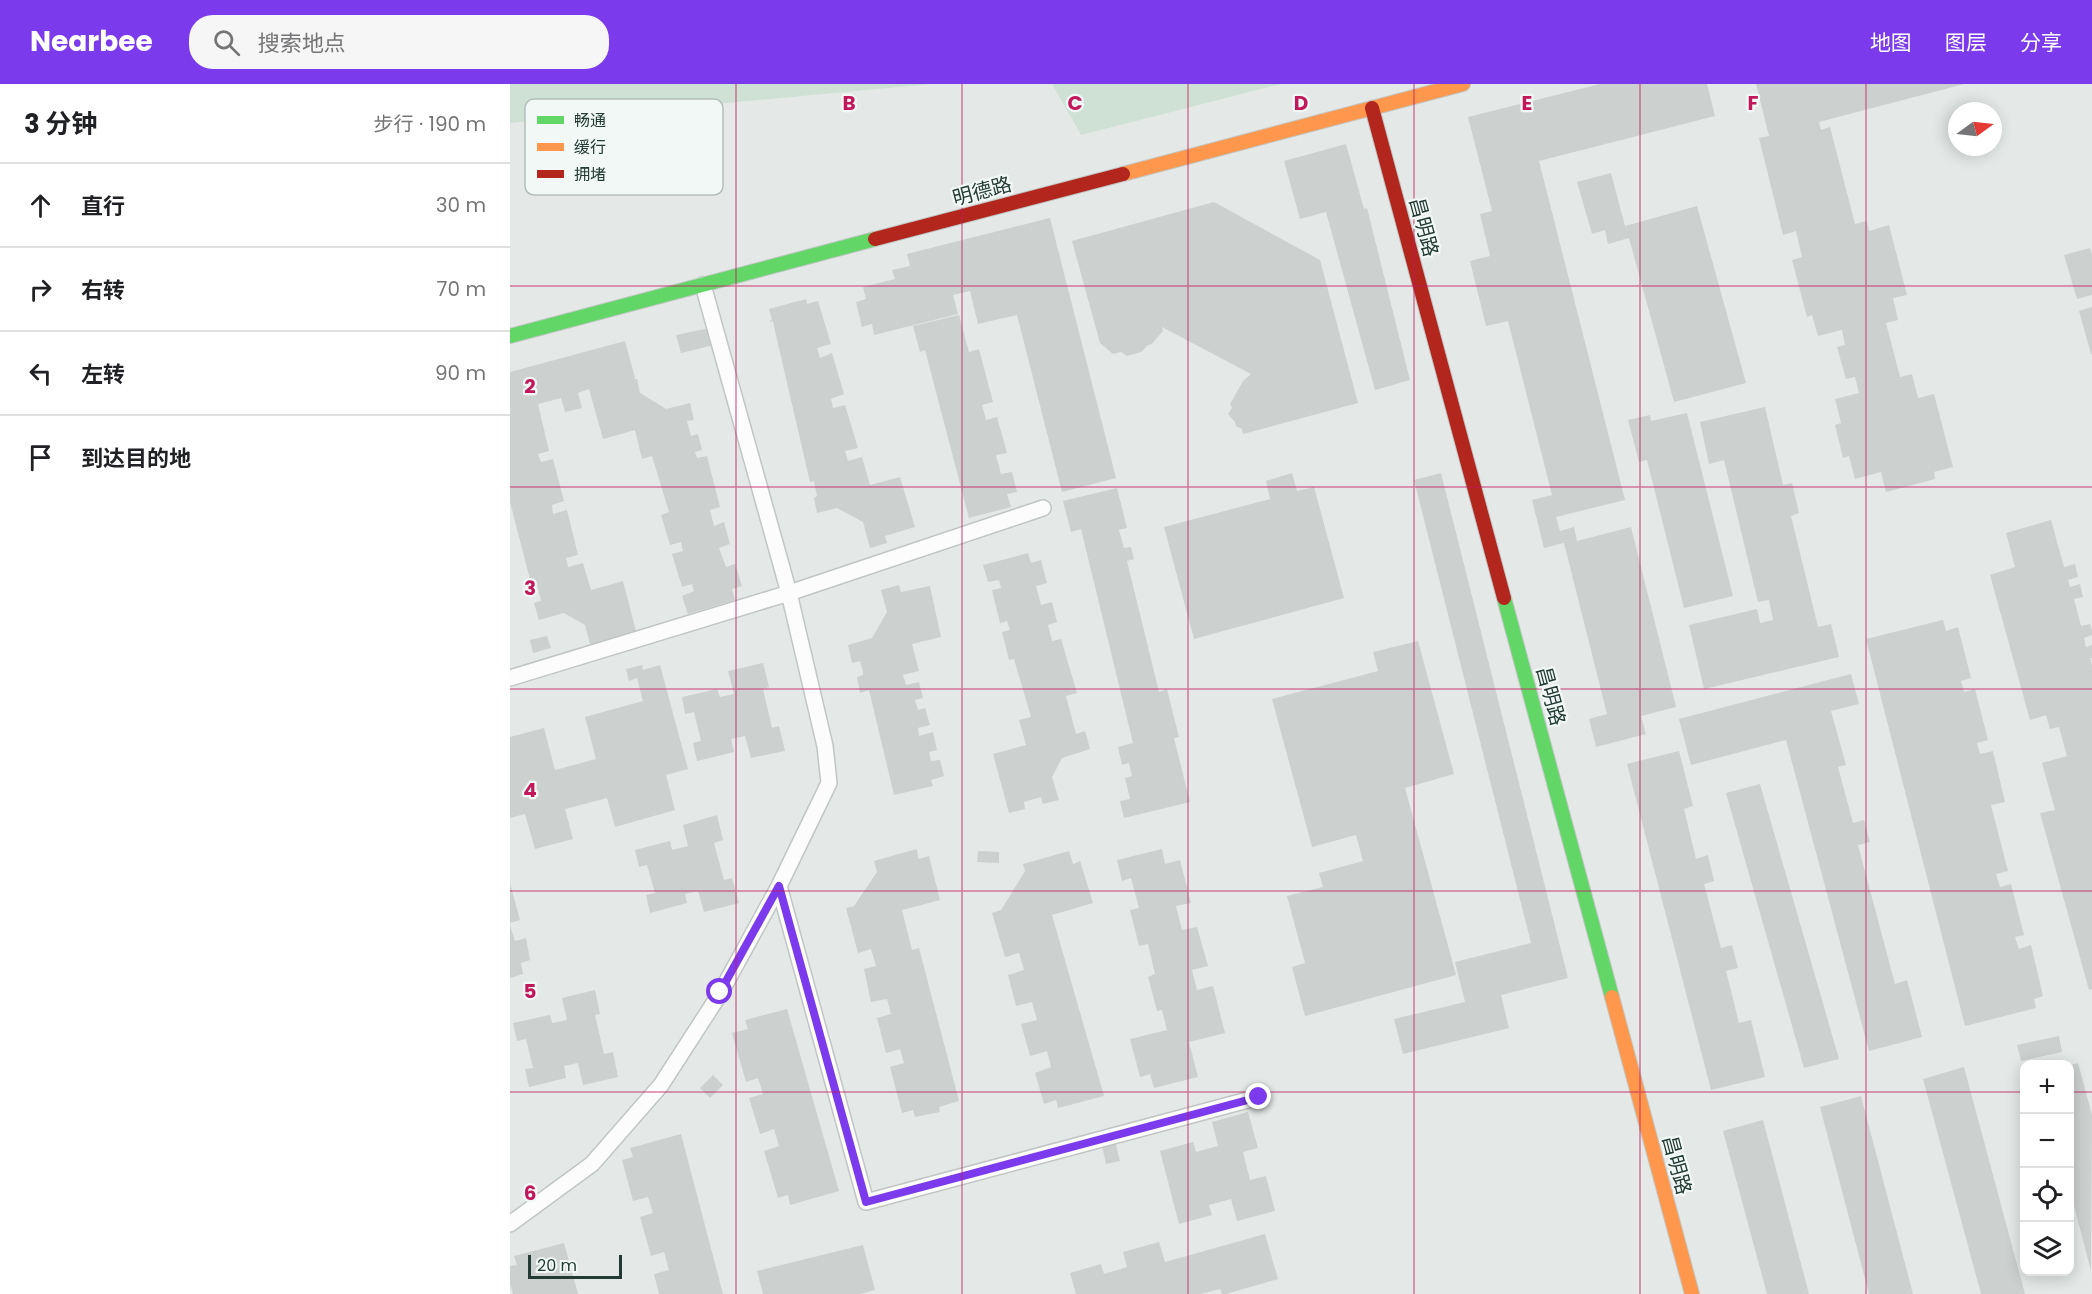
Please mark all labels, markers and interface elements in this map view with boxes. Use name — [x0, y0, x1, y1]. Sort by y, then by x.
search box — [189, 15, 609, 69]
text: Nearbee — [30, 22, 153, 61]
icon: search — [210, 26, 243, 59]
text: 搜索地点 — [258, 28, 346, 59]
text: 地图 — [1870, 28, 1912, 57]
text: 图层 — [1945, 28, 1987, 57]
text: 分享 — [2020, 28, 2062, 57]
text: B — [842, 89, 856, 117]
text: C — [1067, 89, 1083, 117]
text: D — [1294, 89, 1308, 117]
text: E — [1522, 89, 1532, 117]
text: F — [1748, 89, 1759, 117]
legend — [525, 99, 723, 195]
north arrow — [1948, 102, 2002, 156]
text: 3 分钟 — [24, 106, 97, 142]
text: 畅通 — [574, 109, 606, 132]
text: 步行 · 190 m — [374, 110, 486, 138]
text: 缓行 — [574, 136, 606, 159]
text: 拥堵 — [574, 163, 606, 186]
street label: 明德路 — [949, 170, 1015, 212]
icon: ahead — [24, 189, 57, 222]
text: 直行 — [81, 191, 125, 222]
text: 30 m — [436, 191, 486, 219]
street label: 昌明路 — [1403, 194, 1445, 260]
icon: right — [24, 273, 57, 306]
text: 右转 — [81, 275, 125, 306]
text: 70 m — [437, 275, 486, 303]
icon: left — [24, 357, 57, 390]
text: 左转 — [81, 359, 125, 390]
text: 90 m — [435, 359, 486, 387]
text: 2 — [524, 372, 536, 400]
icon: arrive — [24, 441, 57, 474]
text: 到达目的地 — [81, 443, 191, 474]
text: 3 — [524, 574, 536, 602]
street label: 昌明路 — [1530, 663, 1572, 729]
text: 4 — [523, 776, 537, 804]
text: 5 — [524, 977, 537, 1005]
route start — [706, 978, 732, 1004]
map controls — [2020, 1060, 2074, 1276]
button: + — [2020, 1060, 2074, 1114]
route end — [1245, 1083, 1271, 1109]
button: − — [2020, 1114, 2074, 1168]
street label: 昌明路 — [1656, 1132, 1698, 1198]
button: locate — [2020, 1168, 2074, 1222]
text: 6 — [524, 1179, 536, 1207]
button: layers — [2020, 1222, 2074, 1276]
scale bar — [528, 1252, 622, 1280]
text: 20 m — [537, 1254, 577, 1277]

